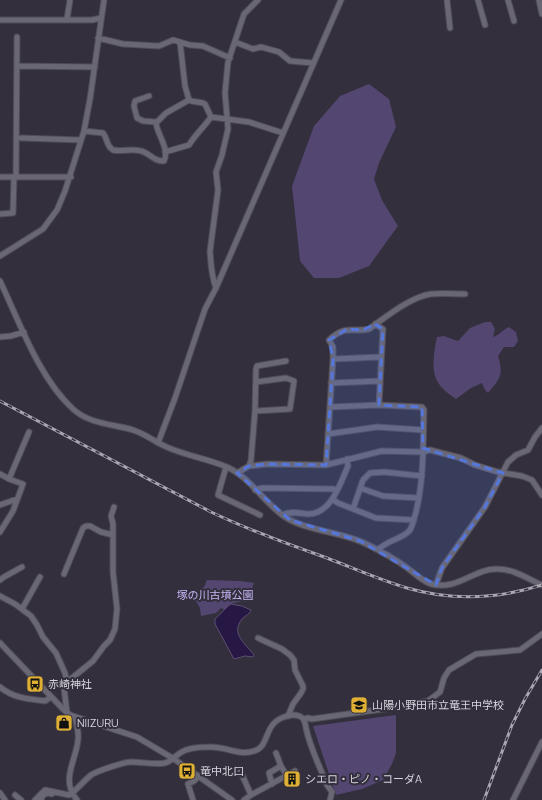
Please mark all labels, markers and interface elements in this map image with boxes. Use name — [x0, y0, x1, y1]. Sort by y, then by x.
park label: 塚の川古墳公園 — [177, 587, 254, 602]
bus stop icon: 赤崎神社 — [25, 674, 45, 694]
place label: 赤崎神社 — [48, 676, 92, 691]
school or university icon: 山陽小野田市立竜王中学校 — [349, 695, 369, 715]
place label: 山陽小野田市立竜王中学校 — [372, 697, 504, 712]
shop icon: NIIZURU — [54, 713, 74, 733]
place label: NIIZURU — [77, 715, 119, 730]
bus stop icon: 竜中北口 — [177, 761, 197, 781]
place label: 竜中北口 — [200, 763, 244, 778]
building icon: シエロ・ピノ・コーダA — [282, 769, 302, 789]
place label: シエロ・ピノ・コーダA — [305, 771, 422, 786]

